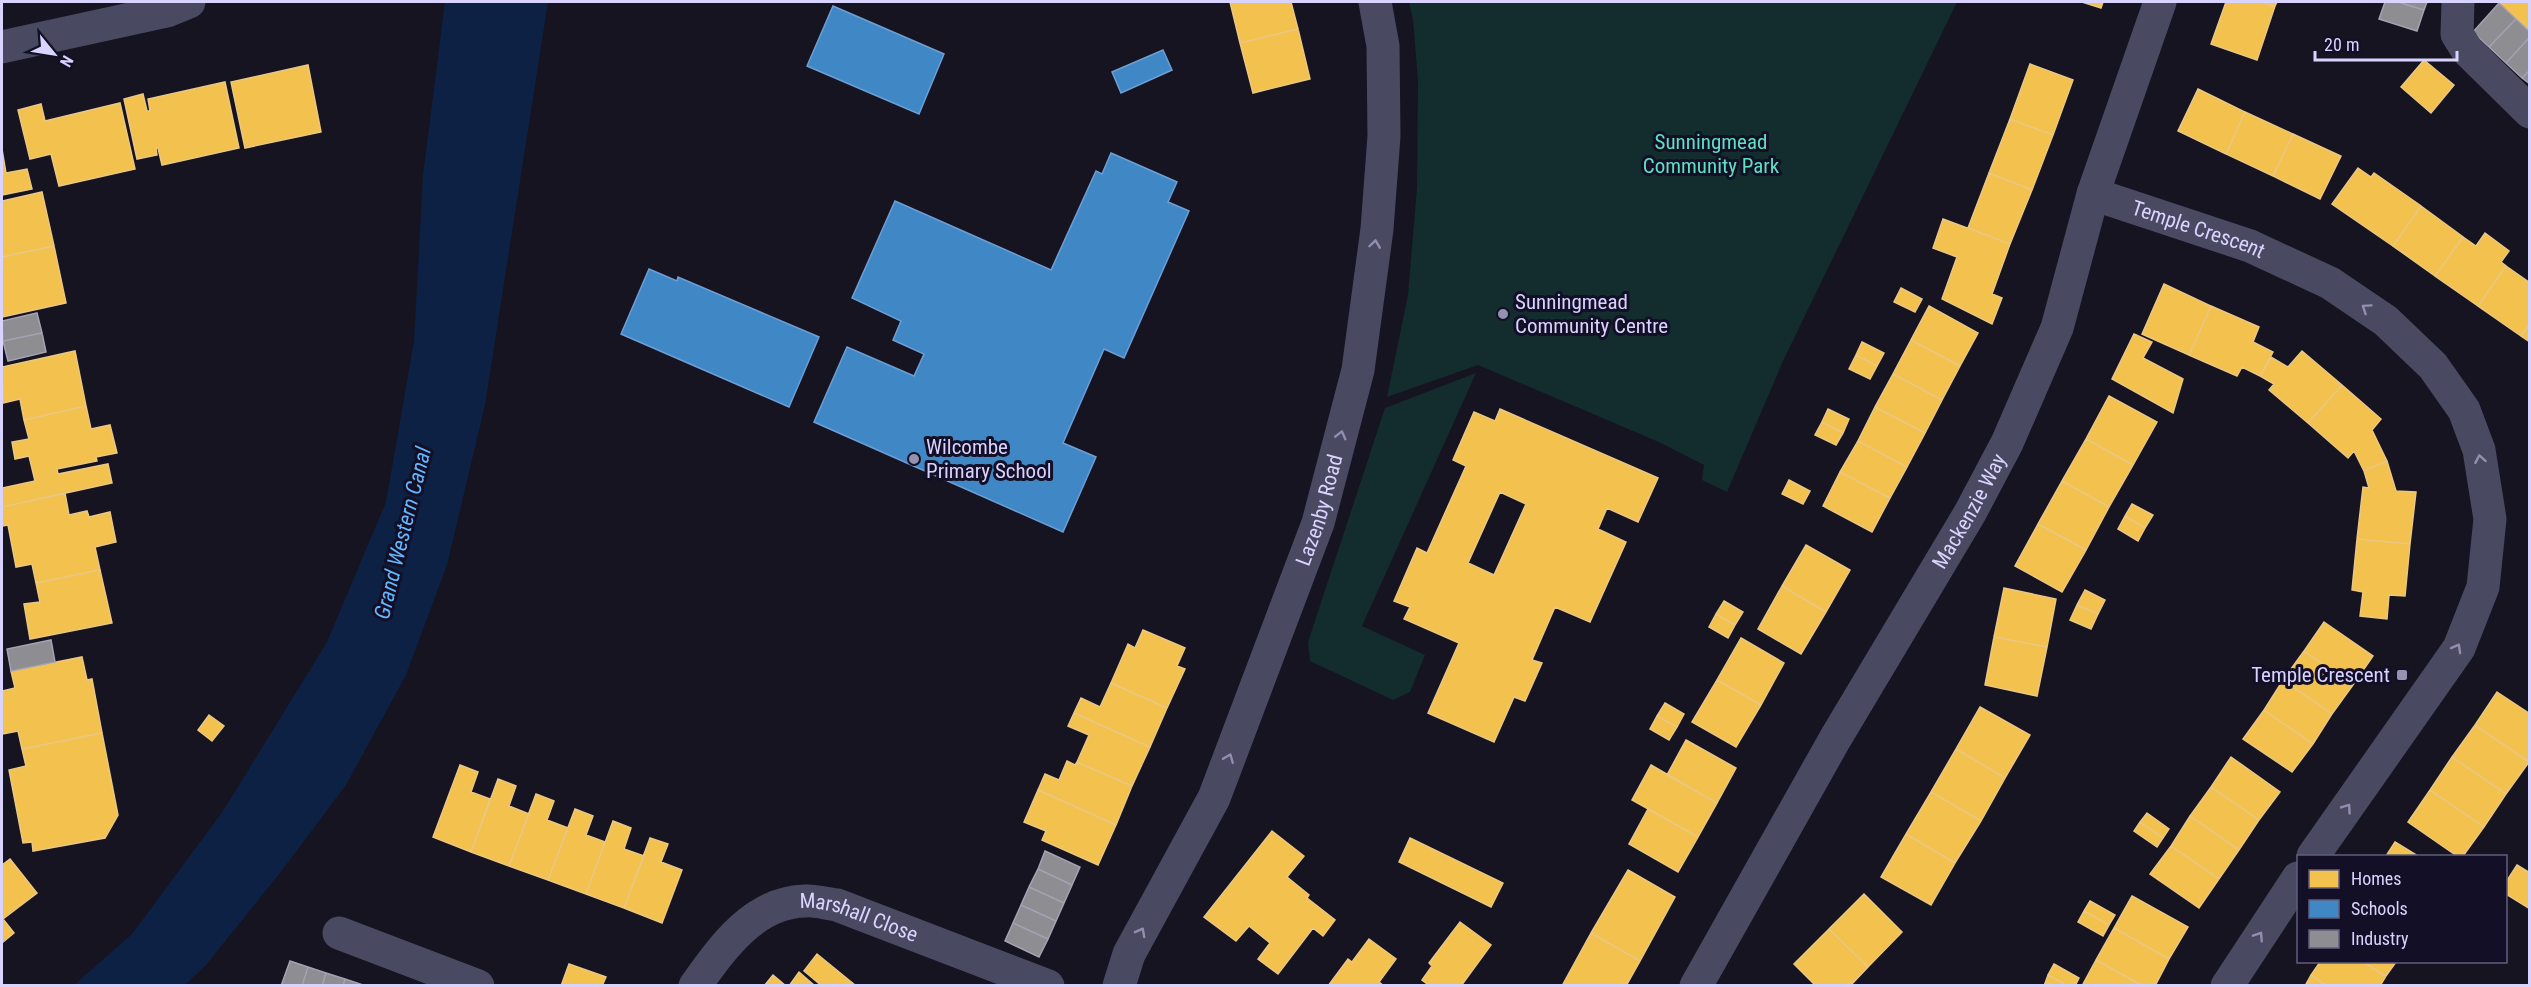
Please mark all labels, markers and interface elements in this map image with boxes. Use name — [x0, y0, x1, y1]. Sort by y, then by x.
north arrow — [24, 24, 84, 84]
scale bar — [2315, 24, 2458, 62]
text: 20 m — [2324, 34, 2359, 55]
text: N — [56, 52, 77, 70]
park label: Sunningmead Community Park — [1643, 130, 1780, 178]
street label: Temple Crescent — [2129, 196, 2269, 263]
one-way arrow — [1368, 239, 1381, 248]
place label: Sunningmead Community Centre — [1515, 290, 1668, 338]
one-way arrow — [2362, 304, 2373, 315]
marker: Sunningmead Community Centre — [1496, 307, 1510, 321]
one-way arrow — [1333, 431, 1346, 441]
place label: Wilcombe Primary School — [926, 435, 1052, 483]
water label: Grand Western Canal — [369, 443, 436, 622]
street label: Mackenzie Way — [1928, 449, 2011, 573]
marker: Wilcombe Primary School — [907, 452, 921, 466]
street label: Lazenby Road — [1291, 452, 1347, 569]
one-way arrow — [2475, 455, 2487, 464]
one-way arrow — [2450, 644, 2461, 654]
place label: Temple Crescent — [2251, 663, 2390, 687]
marker: Temple Crescent — [2395, 668, 2409, 682]
one-way arrow — [1222, 754, 1234, 765]
one-way arrow — [2340, 804, 2351, 815]
legend — [2297, 855, 2507, 963]
text: Homes — [2351, 868, 2401, 889]
street label: Marshall Close — [799, 889, 921, 947]
text: Schools — [2351, 898, 2408, 919]
one-way arrow — [1134, 927, 1145, 938]
text: Industry — [2351, 928, 2409, 949]
one-way arrow — [2252, 932, 2263, 943]

